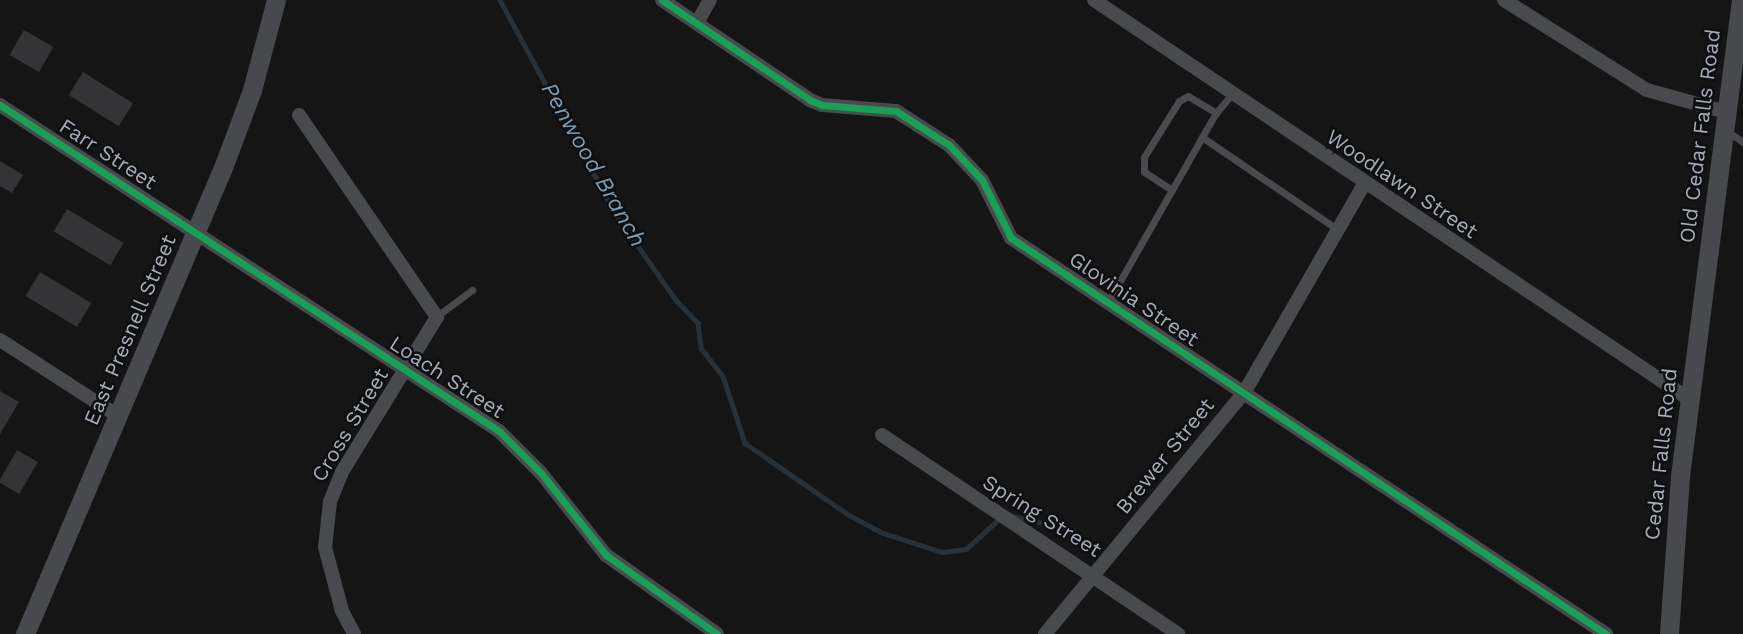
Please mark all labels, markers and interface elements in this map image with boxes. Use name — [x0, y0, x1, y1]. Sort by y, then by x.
street label: Old Cedar Falls Road — [1674, 27, 1726, 245]
water label: Penwood Branch — [535, 78, 651, 252]
street label: Farr Street — [55, 113, 161, 195]
street label: Woodlawn Street — [1322, 124, 1482, 244]
street label: East Presnell Street — [78, 231, 182, 429]
street label: Glovinia Street — [1064, 246, 1204, 352]
street label: Loach Street — [385, 331, 509, 423]
street label: Cross Street — [306, 364, 394, 486]
street label: Cedar Falls Road — [1639, 367, 1683, 541]
street label: Brewer Street — [1110, 393, 1220, 519]
street label: Spring Street — [978, 469, 1106, 563]

